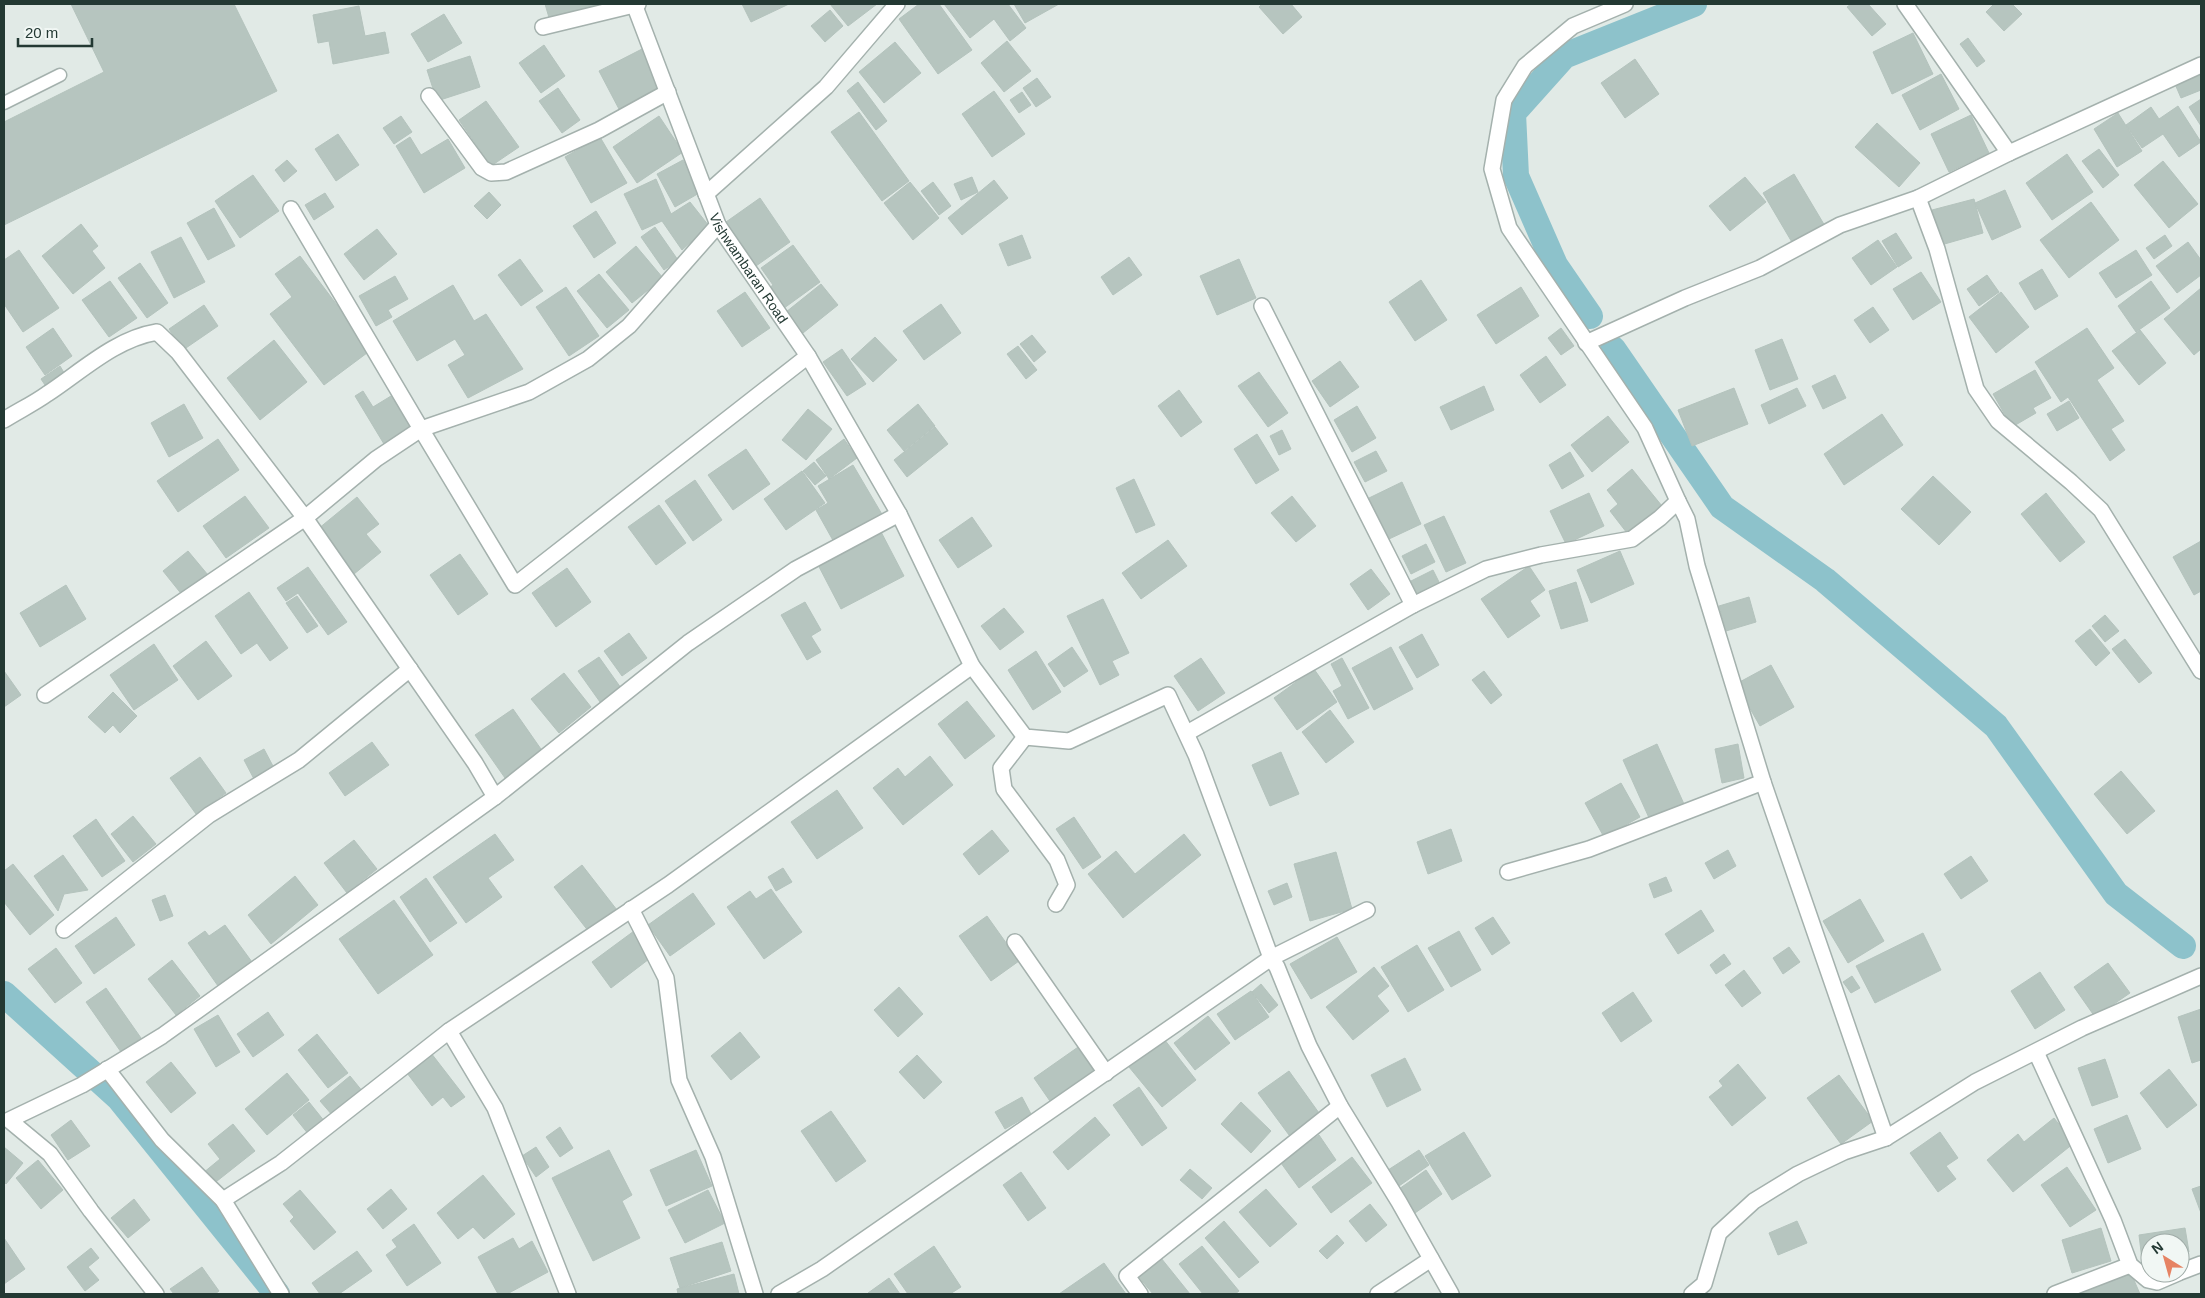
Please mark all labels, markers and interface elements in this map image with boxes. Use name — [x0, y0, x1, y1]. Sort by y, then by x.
scale bar — [18, 15, 91, 47]
text: 20 m — [25, 24, 58, 41]
street label: Vishwambaran Road — [706, 211, 791, 326]
north arrow — [2140, 1233, 2190, 1283]
text: N — [2148, 1238, 2166, 1257]

